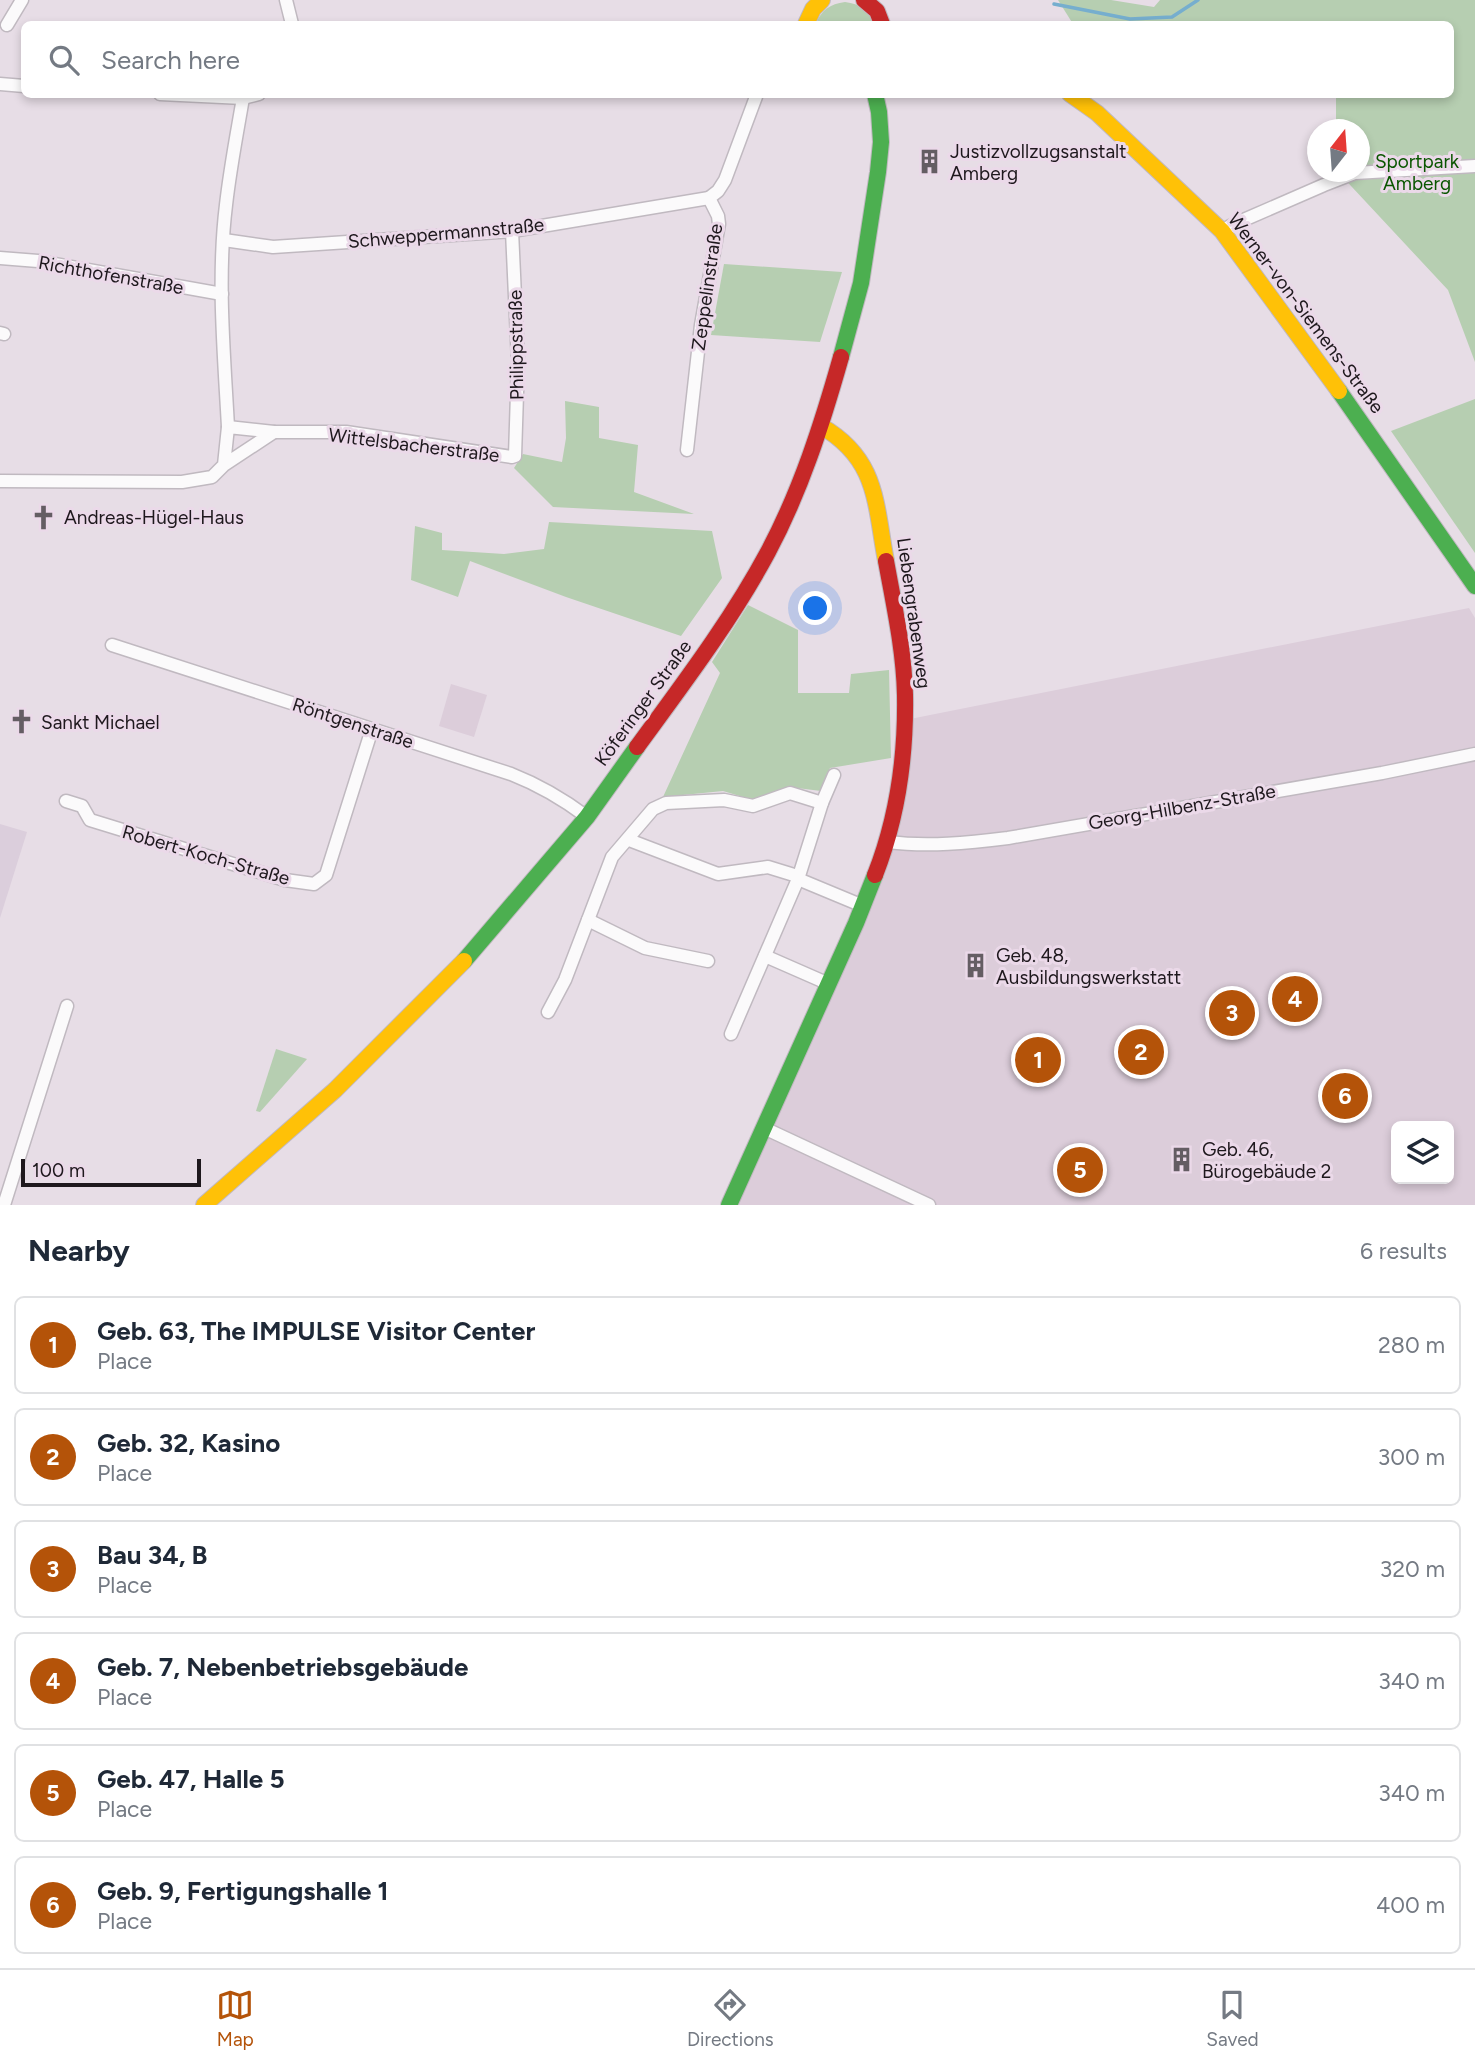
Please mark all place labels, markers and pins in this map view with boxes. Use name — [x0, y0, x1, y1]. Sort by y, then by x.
place label: Justizvollzugsanstalt Amberg — [950, 140, 1126, 185]
building icon: Justizvollzugsanstalt Amberg — [916, 148, 944, 176]
church icon: Andreas-Hügel-Haus — [30, 503, 58, 531]
place label: Andreas-Hügel-Haus — [64, 506, 244, 529]
church icon: Sankt Michael — [7, 708, 35, 736]
place label: Sankt Michael — [41, 711, 160, 734]
place label: Geb. 48, Ausbildungswerkstatt — [996, 944, 1181, 989]
building icon: Geb. 48, Ausbildungswerkstatt — [962, 952, 990, 980]
pin: 4 — [1272, 973, 1318, 1025]
pin: 3 — [1209, 987, 1255, 1039]
pin: 2 — [1118, 1026, 1164, 1078]
pin: 1 — [1015, 1034, 1061, 1086]
pin: 6 — [1322, 1070, 1368, 1122]
place label: Geb. 46, Bürogebäude 2 — [1202, 1138, 1331, 1183]
pin: 5 — [1057, 1144, 1103, 1196]
building icon: Geb. 46, Bürogebäude 2 — [1168, 1146, 1196, 1174]

